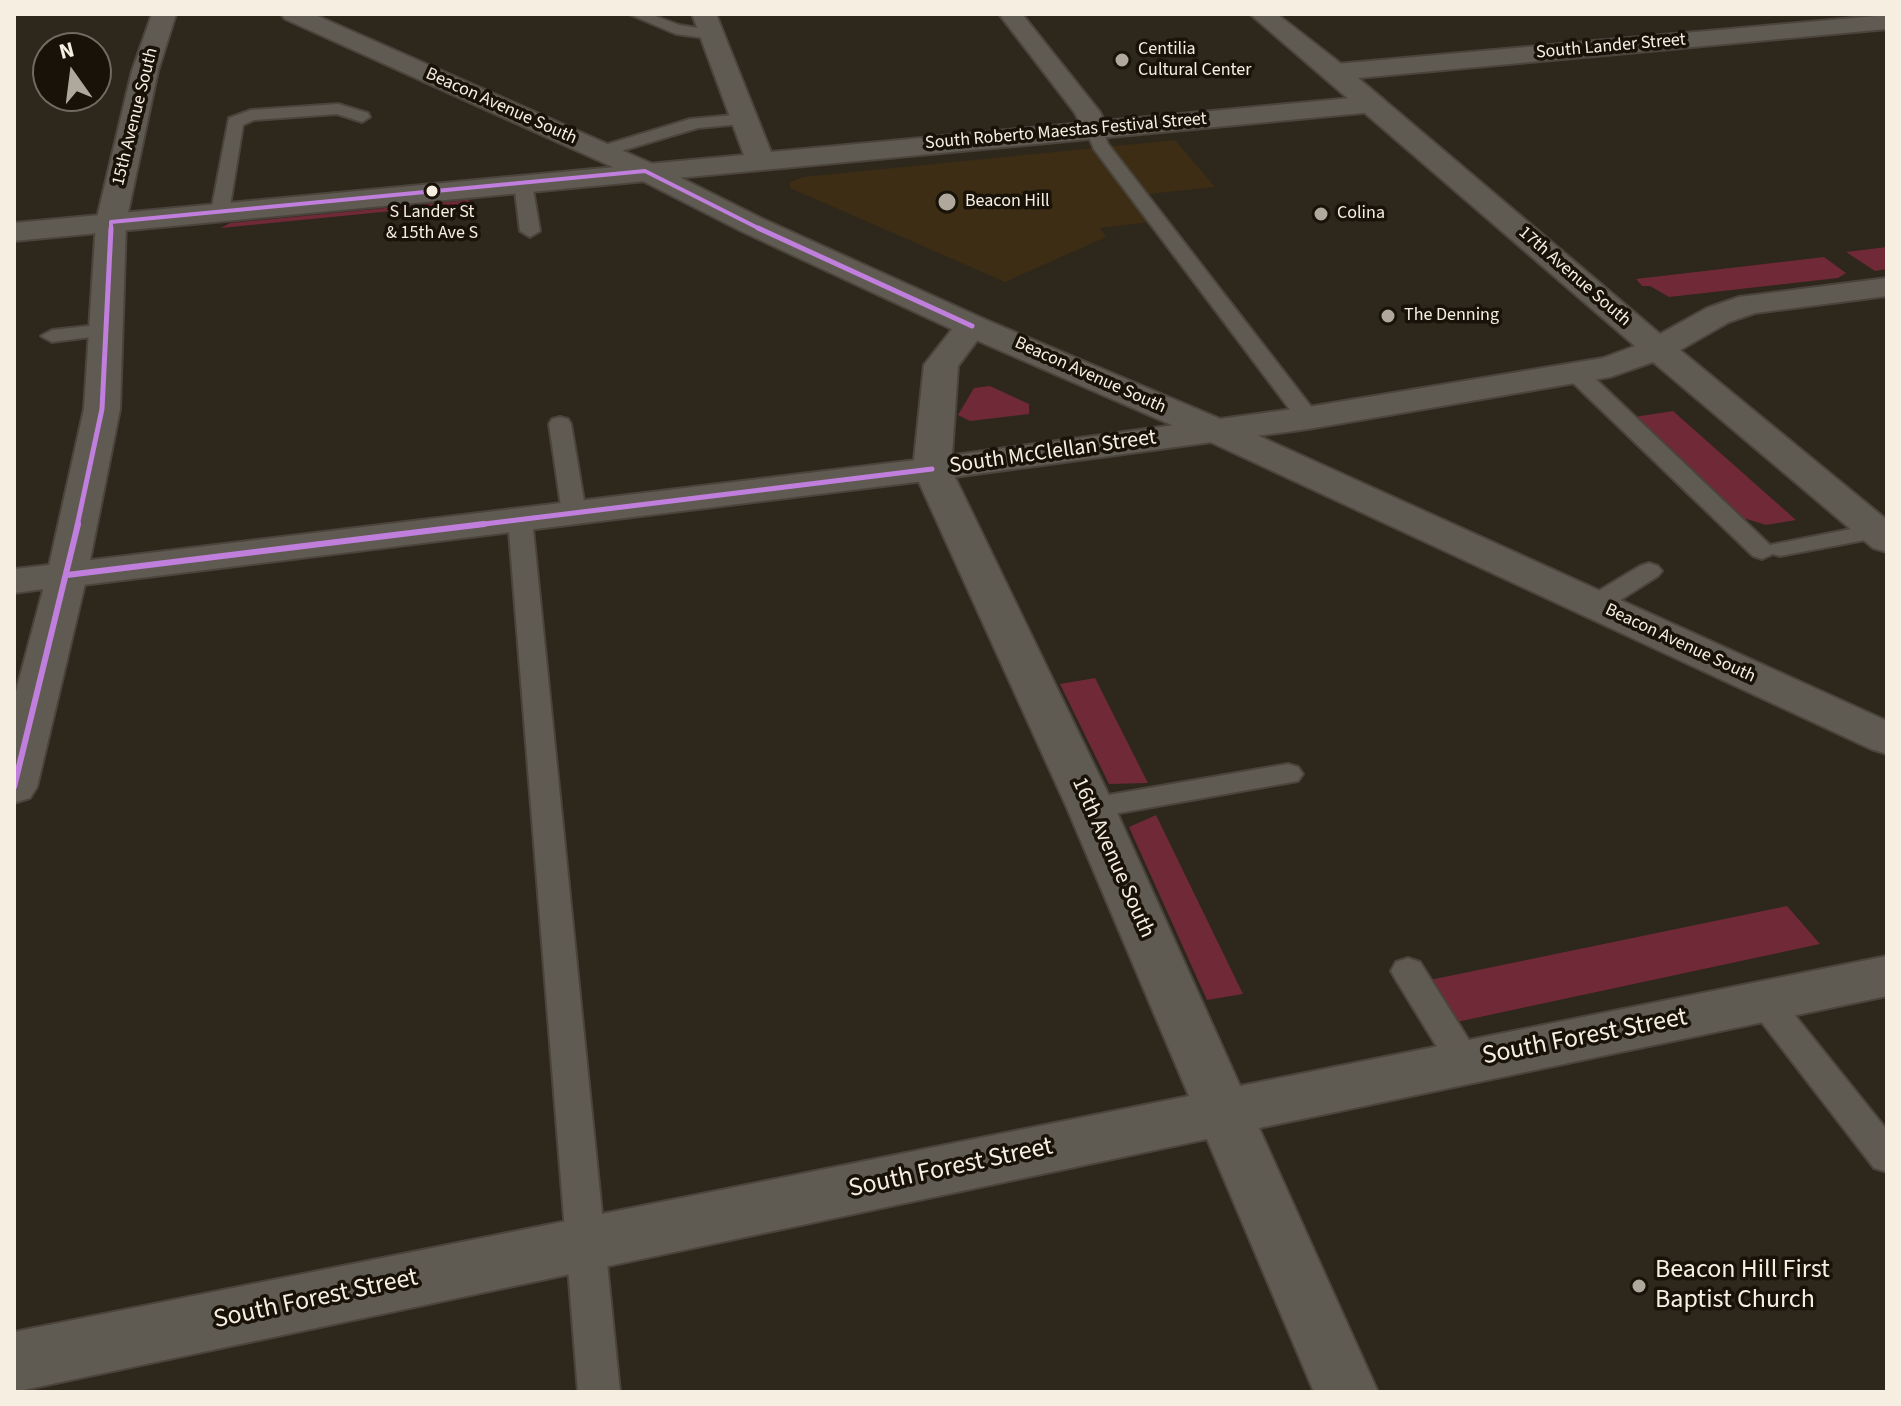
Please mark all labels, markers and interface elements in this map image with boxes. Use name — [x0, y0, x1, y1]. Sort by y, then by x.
street label: South Lander Street — [1535, 30, 1687, 64]
north arrow — [32, 32, 112, 112]
text: N — [56, 33, 78, 68]
place label: Centilia Cultural Center — [1138, 39, 1252, 82]
street label: 15th Avenue South — [108, 46, 164, 188]
marker: Centilia Cultural Center — [1113, 51, 1131, 69]
street label: Beacon Avenue South — [422, 64, 580, 150]
street label: South Roberto Maestas Festival Street — [924, 109, 1208, 155]
marker: S Lander St & 15th Ave S — [424, 183, 440, 199]
marker: Beacon Hill — [936, 191, 958, 213]
place label: Beacon Hill — [965, 191, 1050, 213]
place label: S Lander St & 15th Ave S — [386, 202, 478, 244]
place label: Colina — [1337, 203, 1385, 225]
marker: Colina — [1312, 205, 1330, 223]
street label: 17th Avenue South — [1514, 222, 1634, 332]
place label: The Denning — [1404, 305, 1499, 327]
marker: The Denning — [1379, 307, 1397, 325]
street label: Beacon Avenue South — [1011, 333, 1169, 419]
street label: South McClellan Street — [948, 425, 1158, 481]
street label: Beacon Avenue South — [1601, 600, 1759, 688]
street label: 16th Avenue South — [1065, 774, 1159, 942]
street label: South Forest Street — [1480, 1003, 1690, 1073]
street label: South Forest Street — [846, 1132, 1056, 1206]
place label: Beacon Hill First Baptist Church — [1655, 1255, 1830, 1316]
street label: South Forest Street — [211, 1263, 421, 1337]
marker: Beacon Hill First Baptist Church — [1630, 1277, 1648, 1295]

